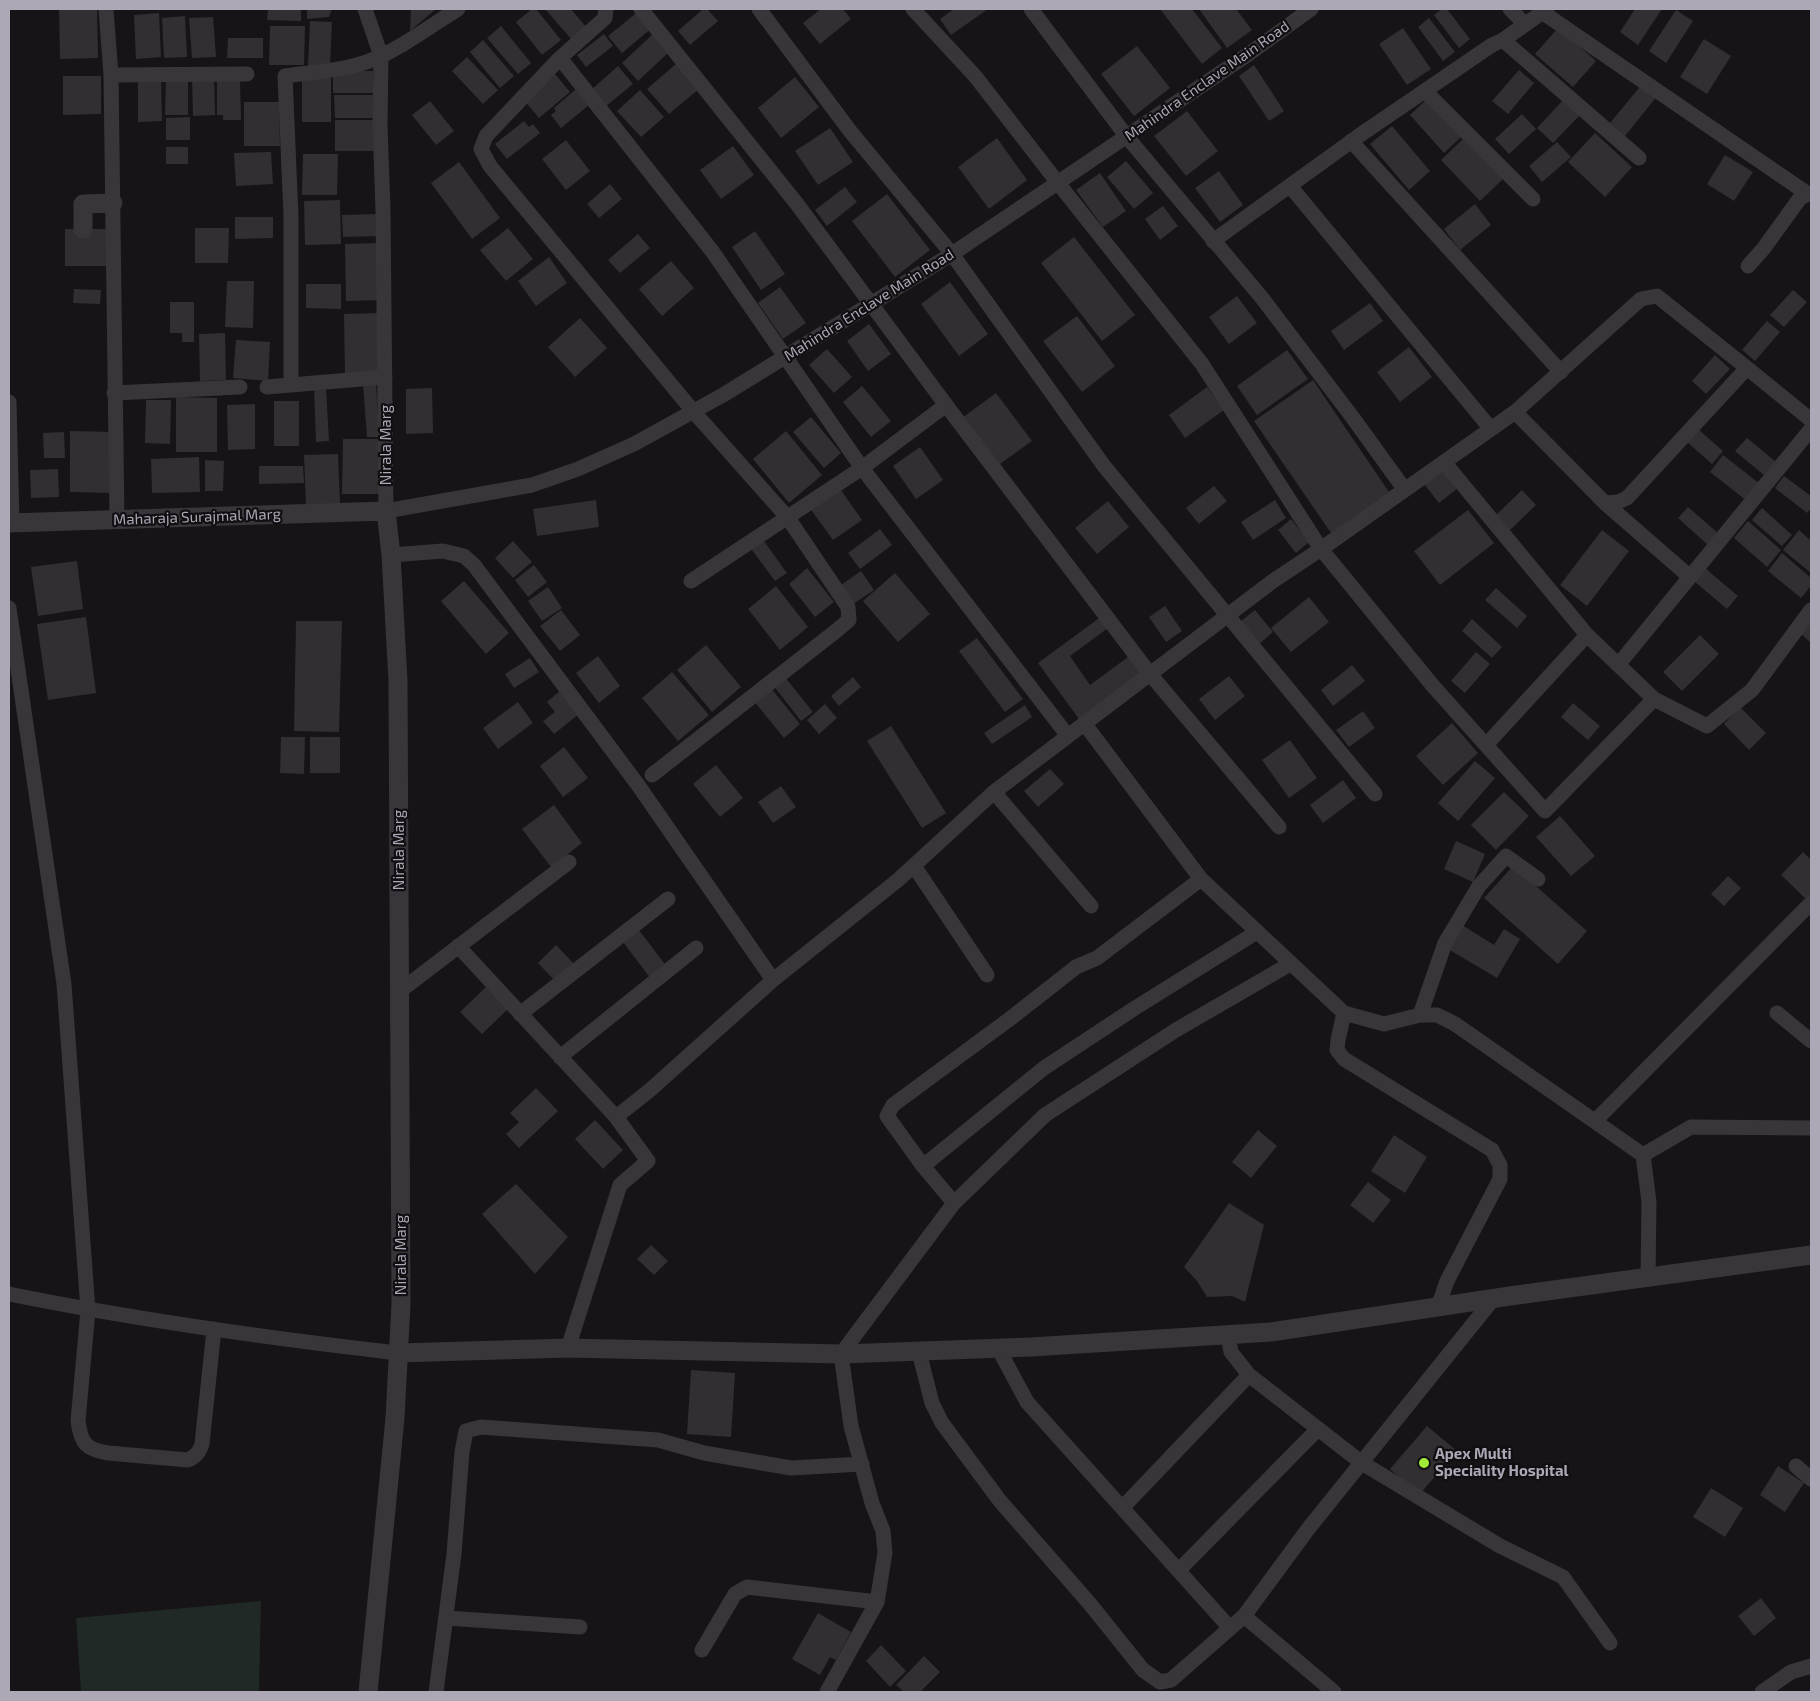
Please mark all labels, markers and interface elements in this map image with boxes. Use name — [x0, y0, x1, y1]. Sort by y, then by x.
street label: Mahindra Enclave Main Road — [1121, 17, 1293, 145]
street label: Mahindra Enclave Main Road — [781, 245, 957, 365]
street label: Nirala Marg — [377, 405, 395, 485]
street label: Maharaja Surajmal Marg — [113, 505, 281, 529]
street label: Nirala Marg — [390, 810, 408, 890]
street label: Nirala Marg — [392, 1215, 410, 1295]
place label: Apex Multi Speciality Hospital — [1435, 1445, 1568, 1480]
marker: Apex Multi Speciality Hospital — [1417, 1456, 1431, 1470]

